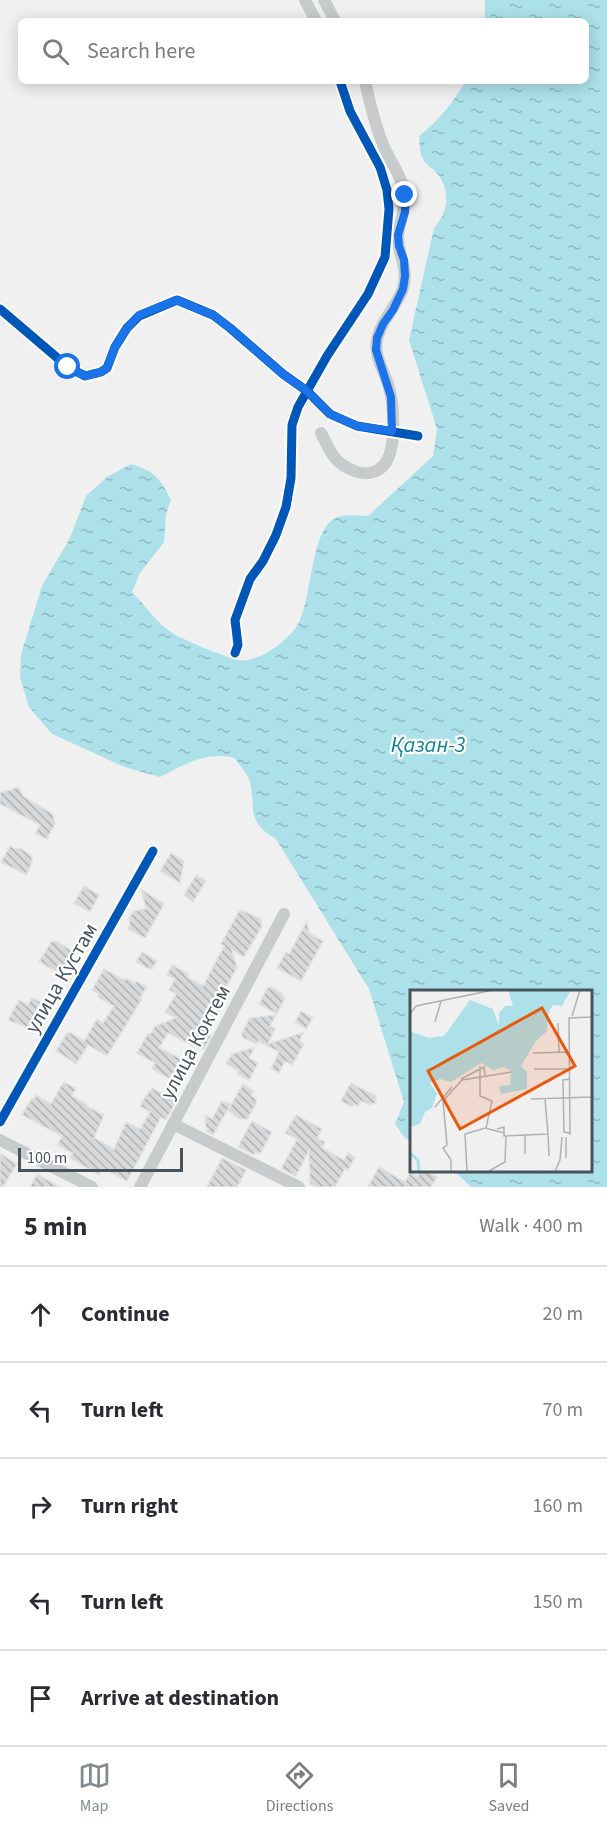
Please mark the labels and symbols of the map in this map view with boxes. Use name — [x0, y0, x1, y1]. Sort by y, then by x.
route end — [391, 181, 417, 207]
route start — [54, 353, 80, 379]
water label: Қазан-3 — [391, 729, 466, 761]
street label: улица Кустам — [17, 917, 105, 1039]
street label: улица Коктем — [152, 979, 238, 1105]
inset map — [410, 990, 592, 1172]
scale bar — [18, 1145, 183, 1172]

